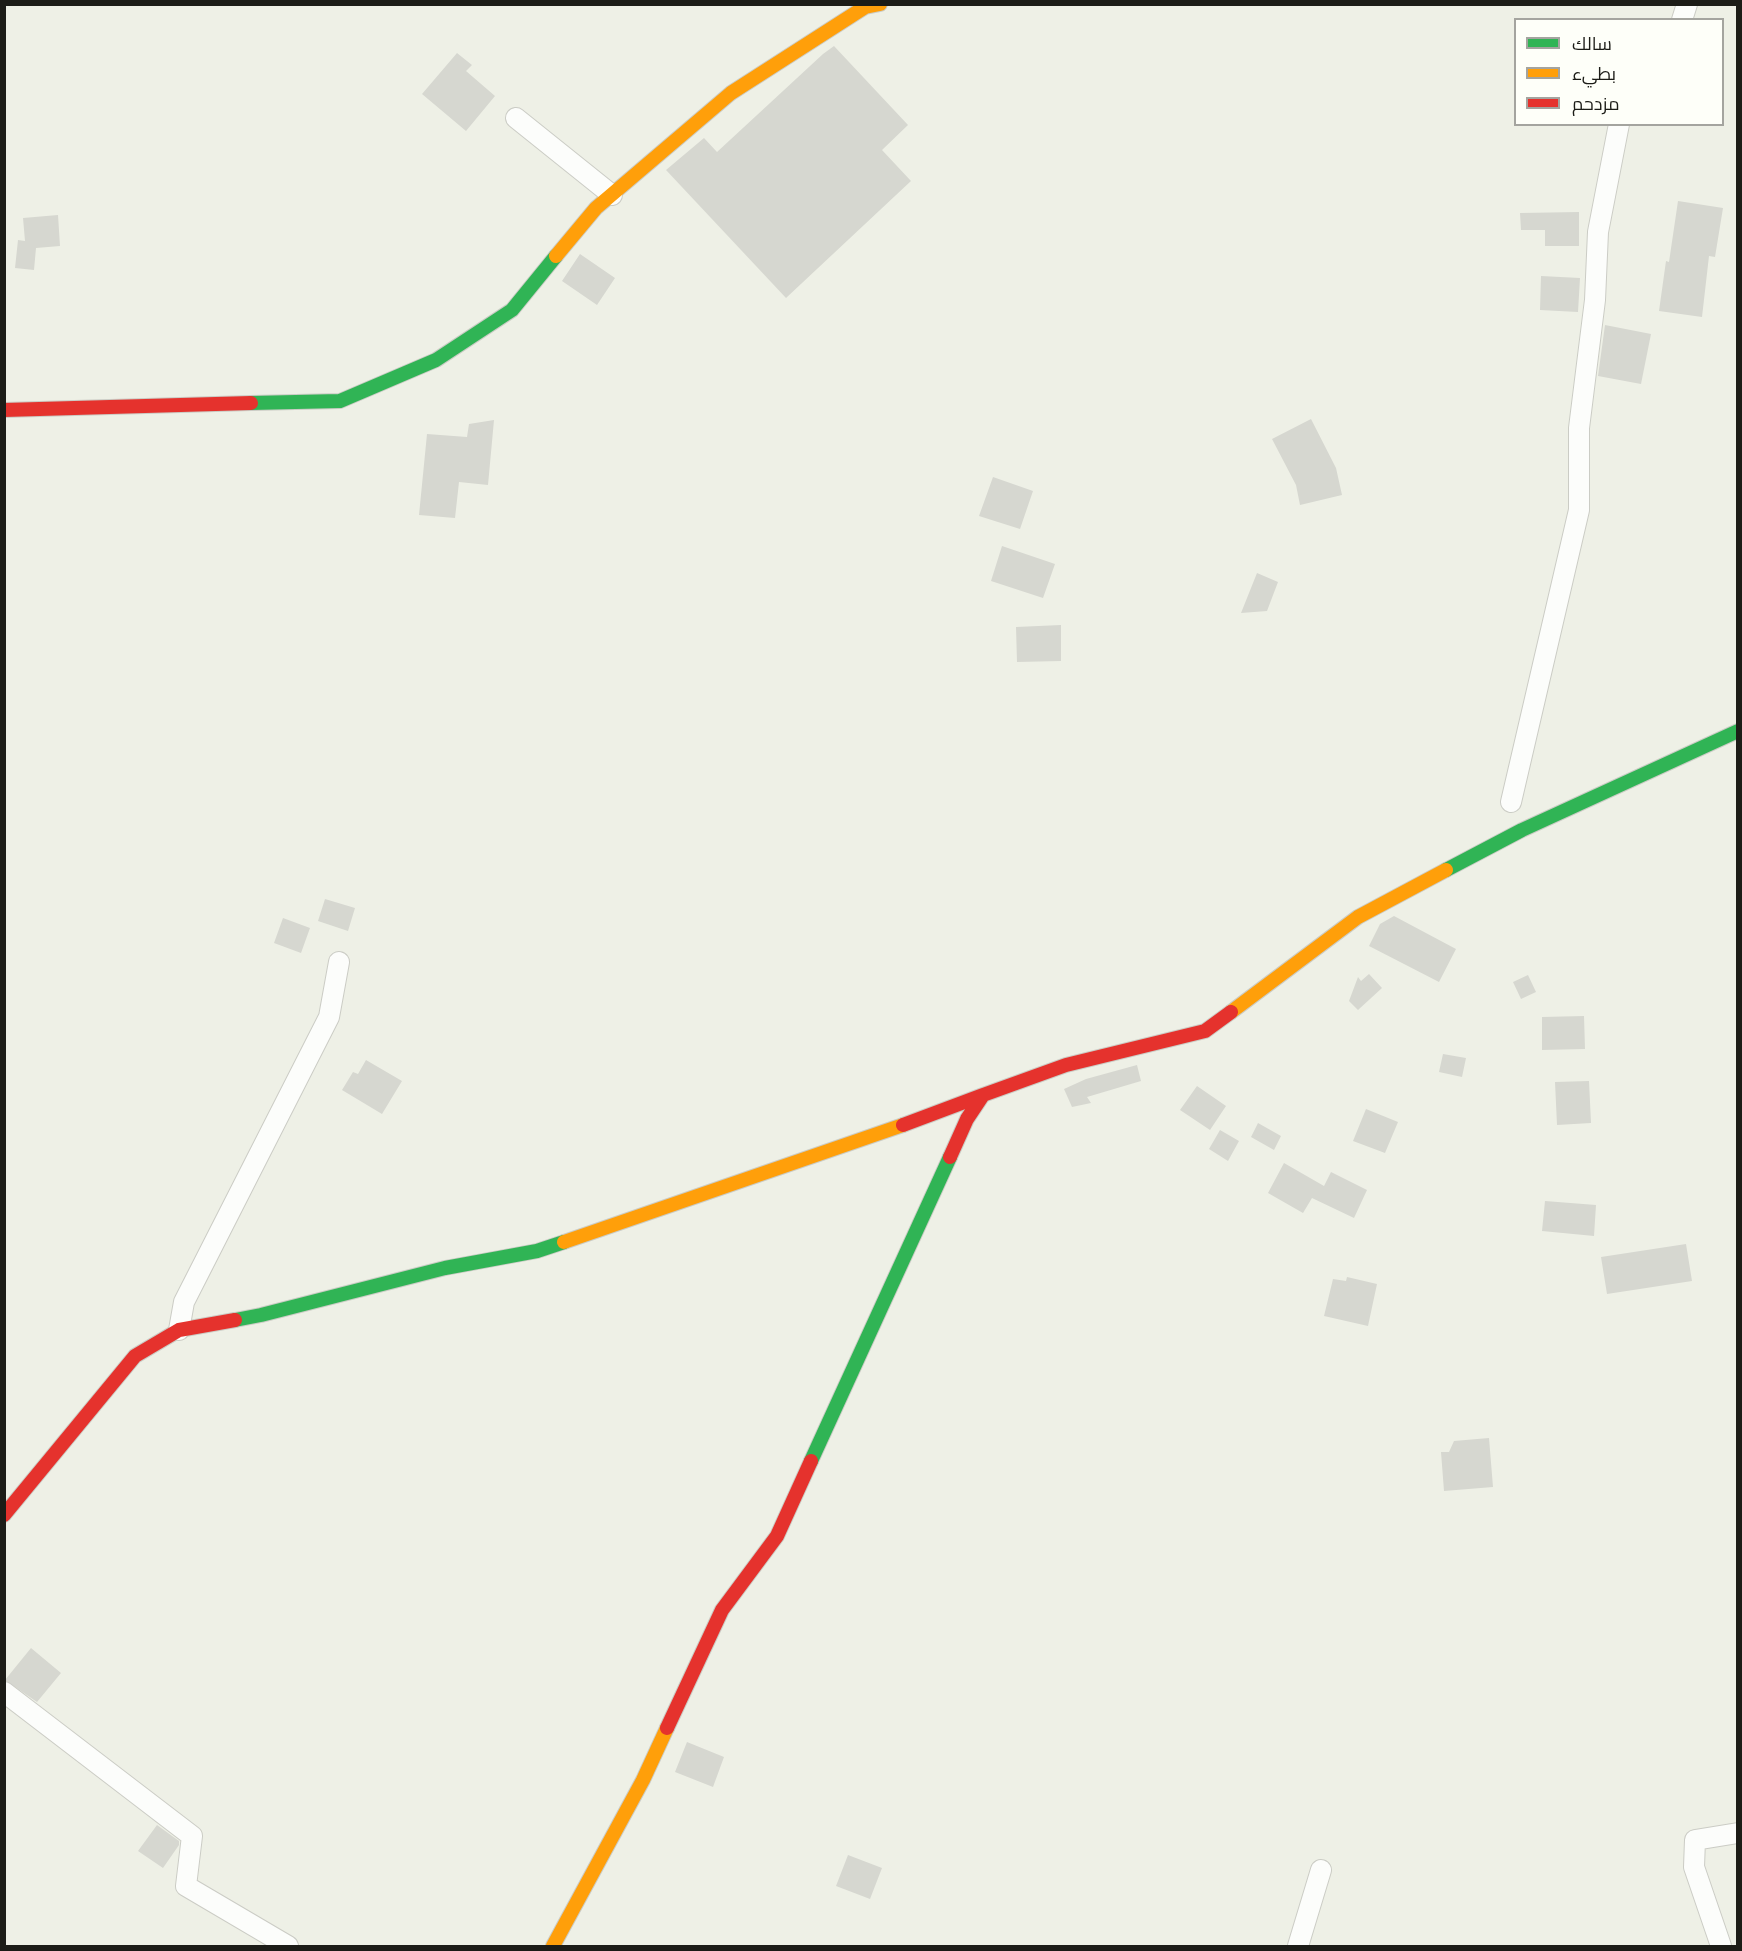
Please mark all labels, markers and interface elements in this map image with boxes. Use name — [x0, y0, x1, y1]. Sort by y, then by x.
legend — [1514, 18, 1724, 126]
text: سالك — [1572, 32, 1612, 54]
text: بطيء — [1572, 62, 1616, 84]
text: مزدحم — [1572, 92, 1620, 114]

